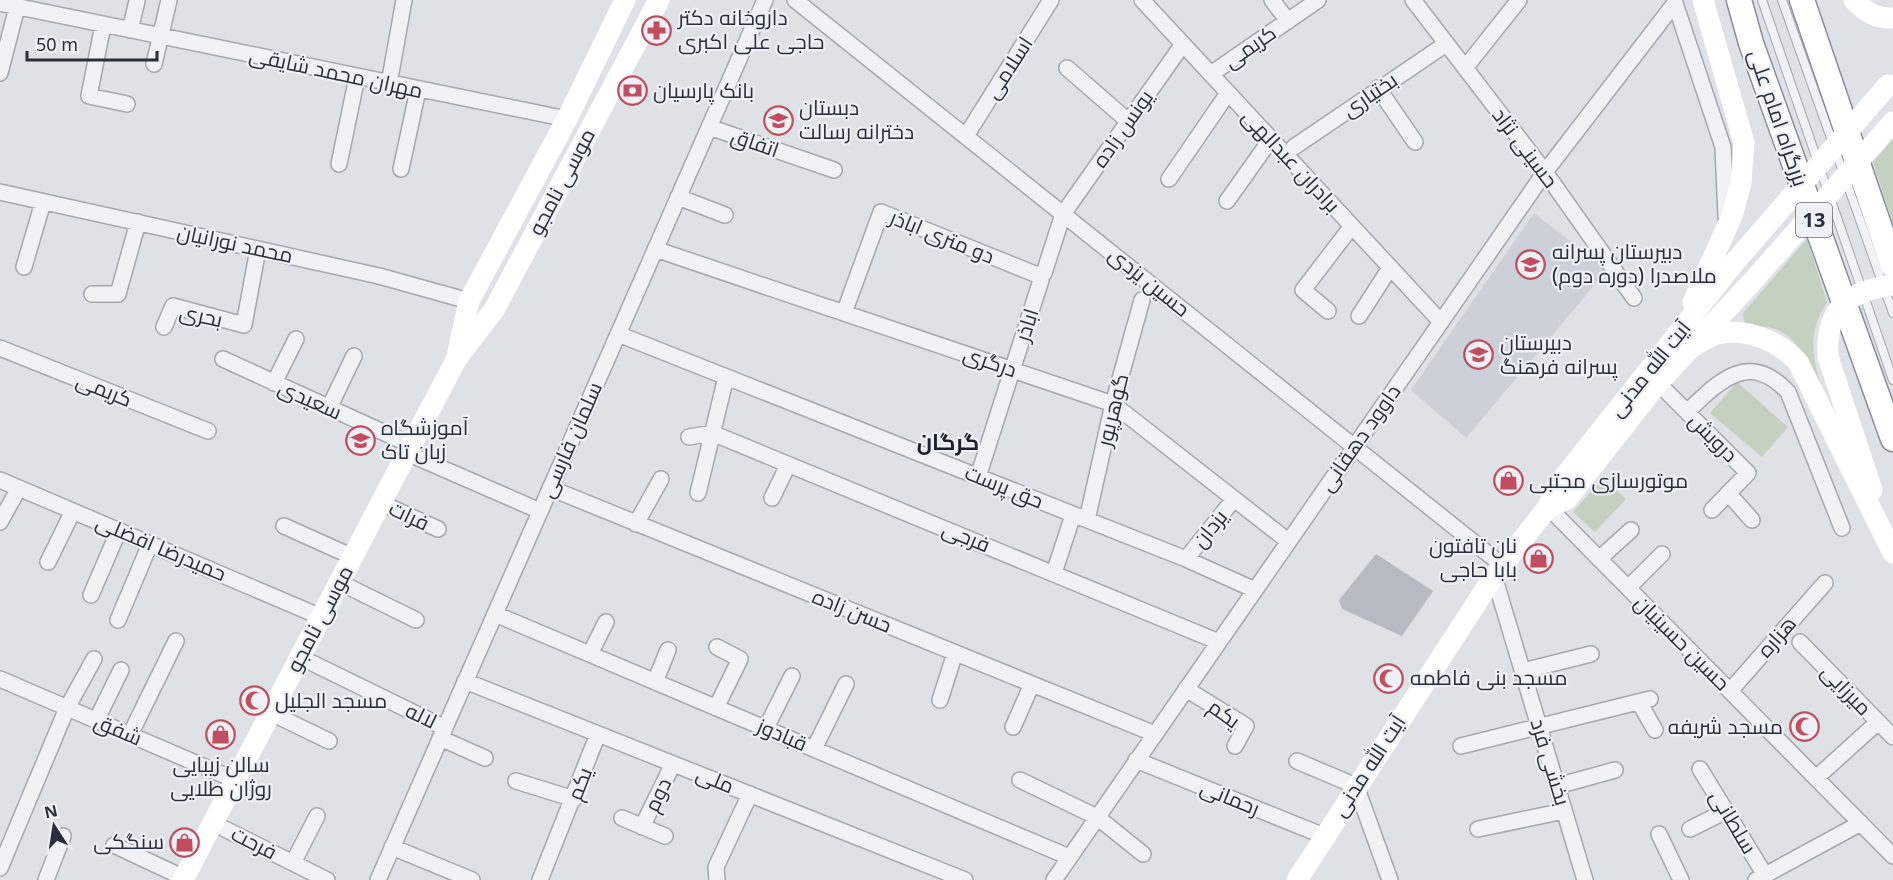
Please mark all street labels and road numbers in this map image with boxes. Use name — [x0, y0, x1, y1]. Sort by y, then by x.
street label: کریمی — [1218, 18, 1281, 74]
street label: اسلامی — [978, 31, 1039, 104]
street label: مهران محمد شایقی — [247, 40, 426, 104]
street label: بزرگراه امام علی — [1742, 46, 1815, 190]
street label: بختیاری — [1336, 65, 1403, 123]
street label: یونس زاده — [1085, 84, 1159, 173]
street label: برادران عبدالهی — [1236, 102, 1347, 218]
street label: حسینی نژاد — [1486, 102, 1565, 193]
street label: اتفاق — [728, 121, 783, 163]
street label: موسی نامجو — [521, 123, 601, 240]
street label: دو متری اباذر — [885, 202, 999, 270]
road number: 13 — [1796, 203, 1832, 237]
street label: محمد نورانیان — [175, 217, 296, 269]
street label: حسین یزدی — [1103, 240, 1196, 323]
street label: بحری — [177, 297, 225, 333]
street label: اباذر — [1007, 305, 1044, 346]
street label: آیت الله مدنی — [1602, 314, 1697, 422]
street label: درگری — [960, 339, 1021, 383]
street label: کریمی — [72, 365, 136, 413]
street label: گوهرپور — [1089, 370, 1136, 450]
street label: سعیدی — [274, 373, 347, 425]
street label: سلمان فارسی — [532, 377, 608, 502]
street label: داوود دهقانی — [1312, 378, 1406, 497]
street label: درویش — [1683, 407, 1744, 468]
street label: حق پرست — [961, 458, 1048, 515]
street label: فرات — [385, 494, 434, 537]
street label: یزدان — [1185, 503, 1233, 553]
street label: حمیدرضا افضلی — [92, 507, 231, 587]
street label: فرجی — [938, 514, 994, 558]
street label: موسی نامجو — [279, 560, 359, 677]
street label: حسن زاده — [809, 582, 896, 639]
street label: حسین حسینیان — [1629, 588, 1737, 696]
street label: هزاره — [1750, 610, 1802, 663]
street label: میرزایی — [1815, 658, 1878, 721]
street label: یکم — [1202, 692, 1247, 735]
street label: لاله — [401, 696, 442, 735]
street label: شفق — [90, 707, 147, 752]
street label: آیت الله مدنی — [1325, 709, 1412, 822]
street label: قبادوز — [752, 711, 812, 757]
street label: بخشی فرد — [1524, 715, 1577, 809]
street label: ملی — [692, 759, 738, 799]
street label: یکم — [560, 763, 599, 805]
street label: دوم — [637, 773, 678, 817]
street label: رحمانی — [1197, 773, 1264, 822]
street label: سلطانی — [1704, 784, 1764, 859]
street label: فرحت — [227, 819, 282, 865]

